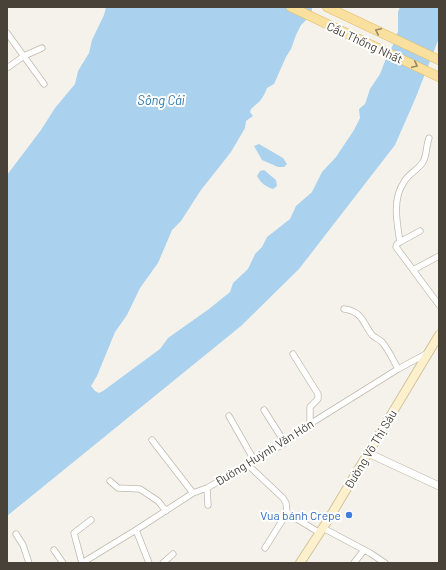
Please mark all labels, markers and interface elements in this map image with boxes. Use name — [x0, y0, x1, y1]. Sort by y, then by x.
street label: Cầu Thống Nhất — [325, 18, 405, 66]
one-way arrow — [375, 28, 383, 36]
one-way arrow — [410, 60, 418, 68]
water label: Sông Cái — [137, 92, 185, 108]
street label: Đường Võ Thị Sáu — [341, 407, 399, 491]
street label: Đường Huỳnh Văn Hớn — [212, 416, 316, 488]
place label: Vua bánh Crepe — [260, 508, 341, 522]
marker: Vua bánh Crepe — [344, 510, 354, 520]

